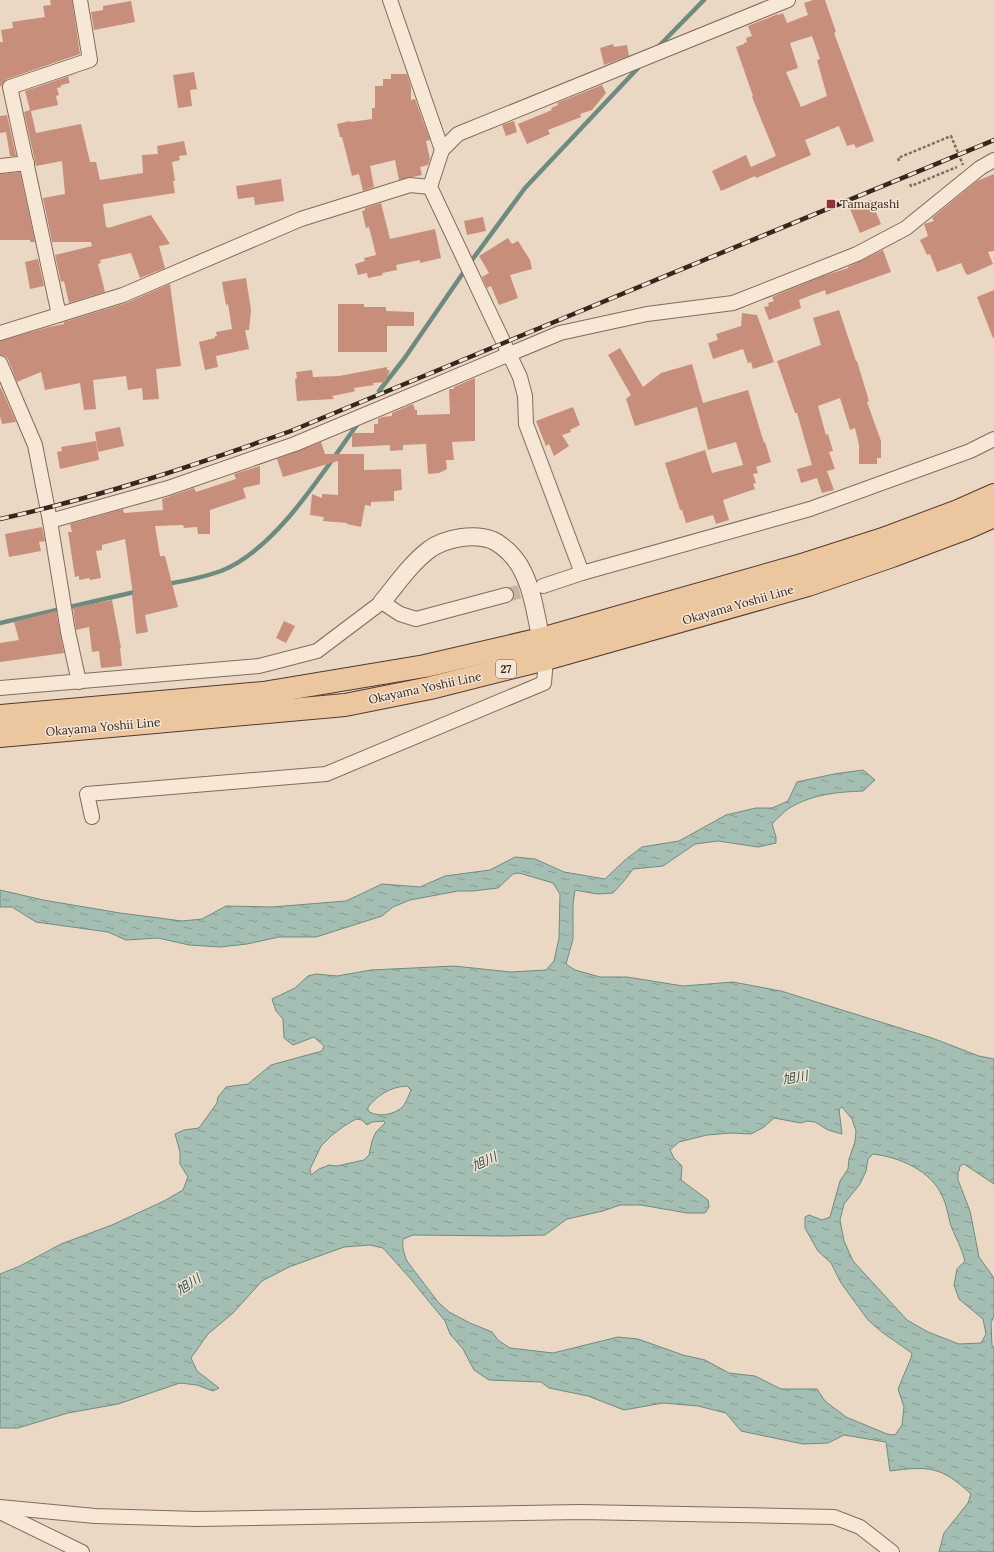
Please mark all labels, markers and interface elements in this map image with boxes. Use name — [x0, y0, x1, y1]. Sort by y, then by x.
place label: Tamagashi — [840, 196, 899, 211]
marker: Tamagashi — [825, 198, 837, 210]
street label: Okayama Yoshii Line — [680, 581, 796, 628]
road number: 27 — [496, 660, 516, 678]
street label: Okayama Yoshii Line — [367, 668, 483, 707]
street label: Okayama Yoshii Line — [45, 714, 161, 739]
water label: 旭川 — [781, 1067, 811, 1088]
water label: 旭川 — [469, 1148, 501, 1175]
water label: 旭川 — [173, 1269, 205, 1299]

